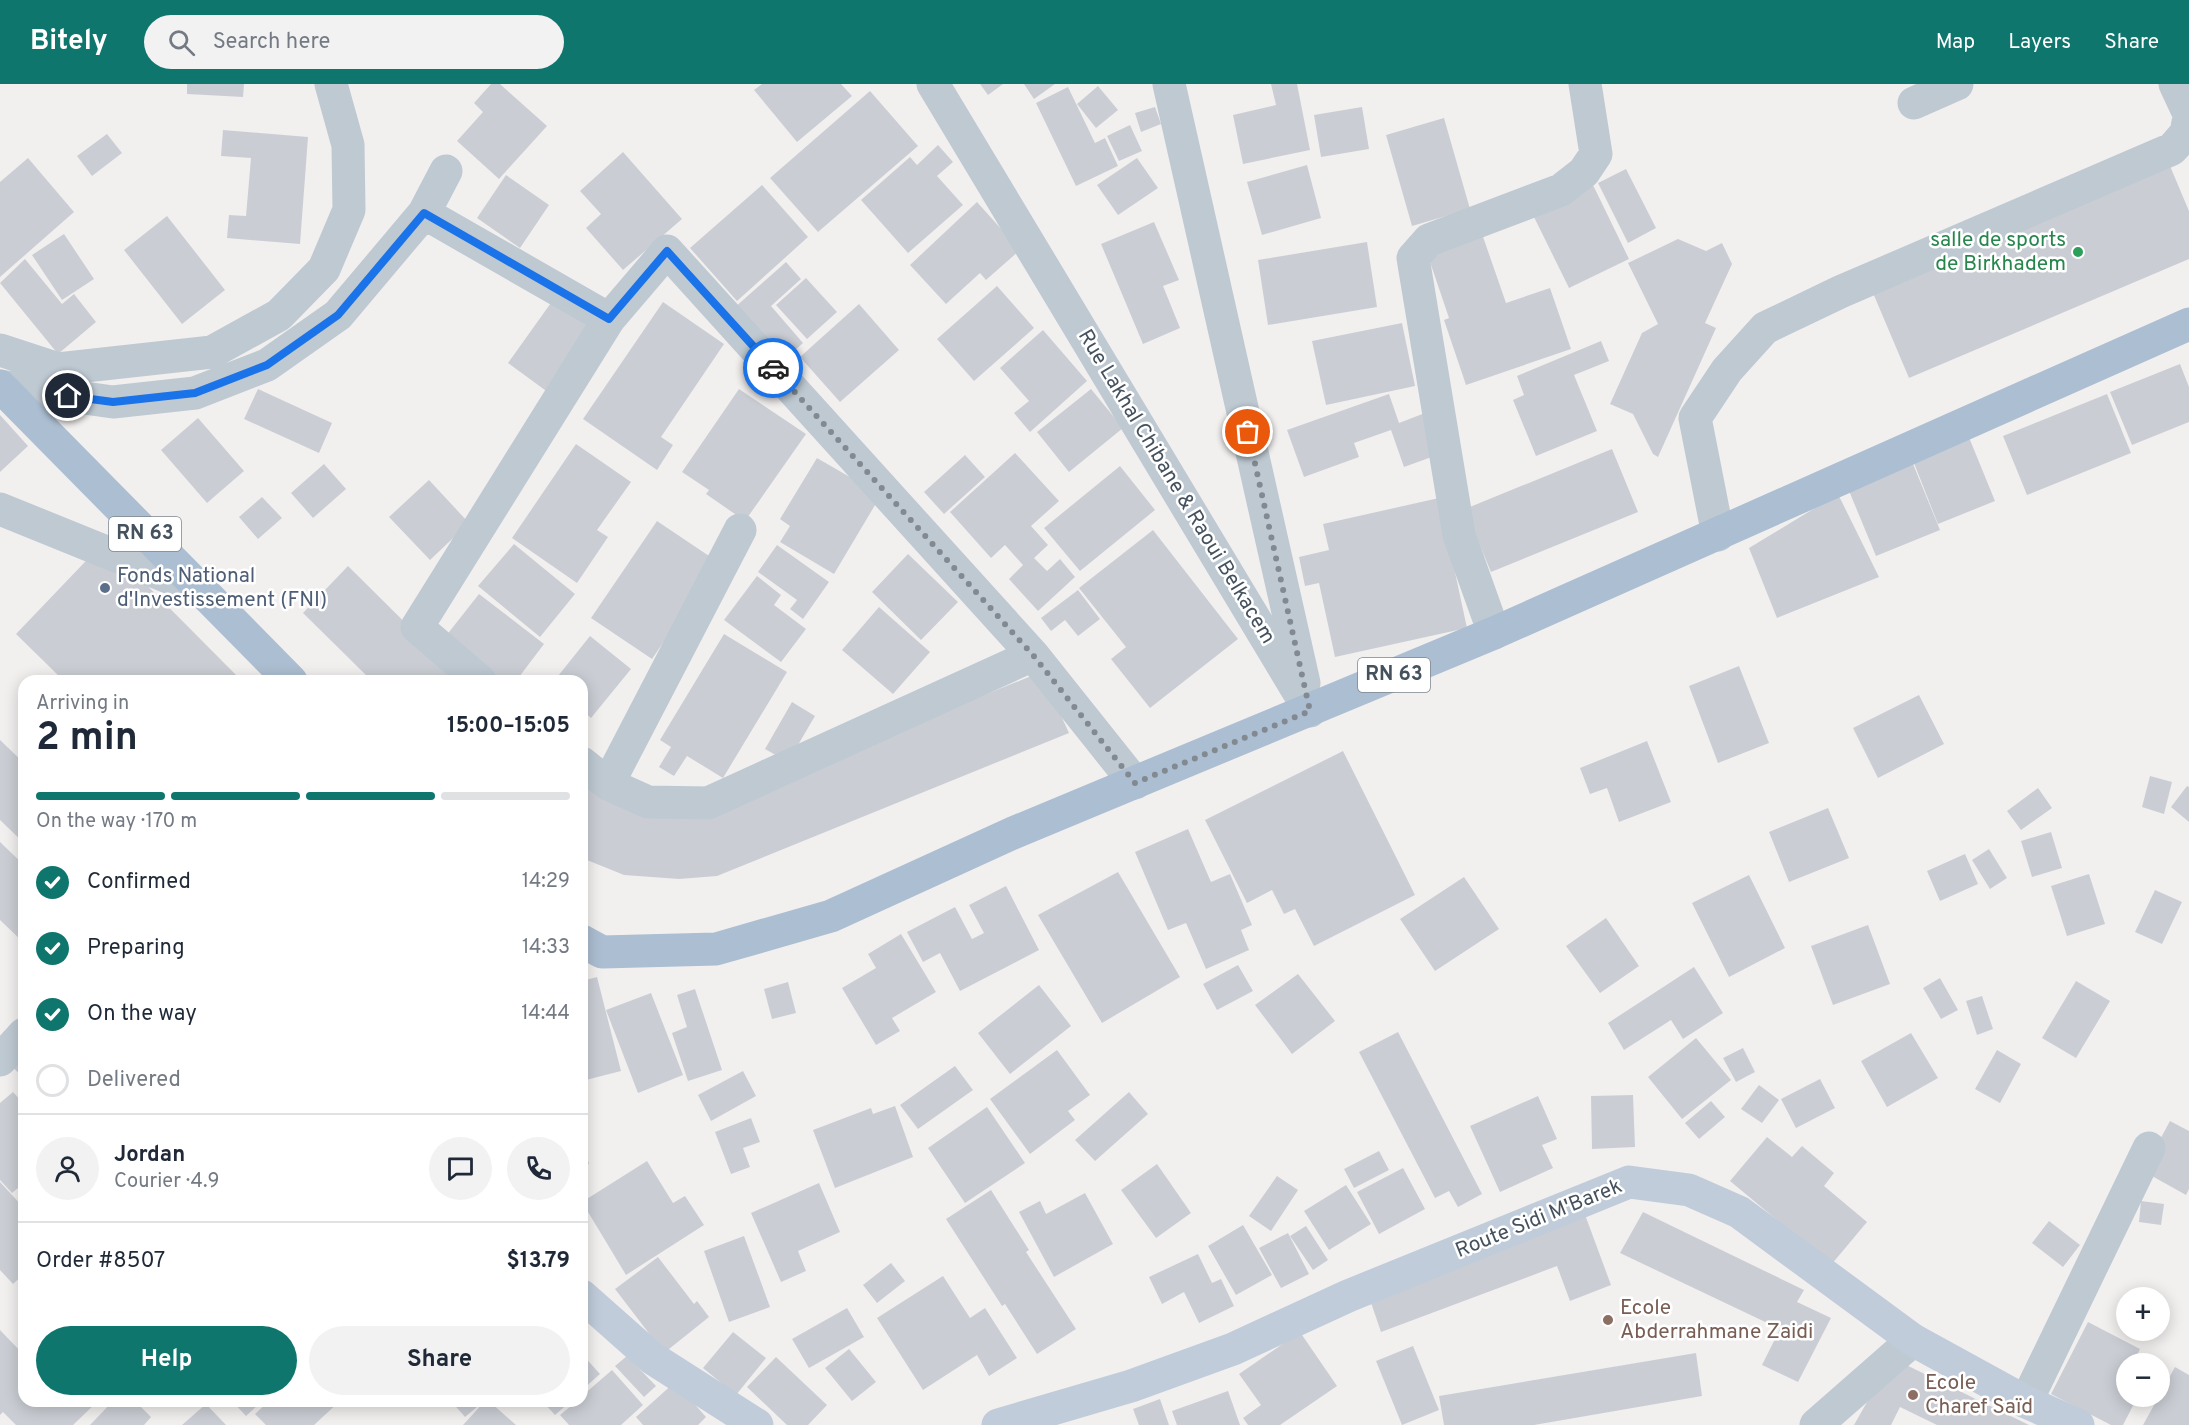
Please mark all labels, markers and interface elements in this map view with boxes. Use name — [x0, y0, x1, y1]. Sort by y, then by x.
search box — [144, 15, 564, 69]
text: Bitely — [30, 24, 108, 60]
icon: search — [165, 26, 198, 59]
text: Search here — [213, 29, 330, 56]
text: Map — [1936, 29, 1975, 56]
text: Layers — [2008, 29, 2071, 56]
text: Share — [2104, 29, 2159, 56]
place label: salle de sports de Birkhadem — [1930, 227, 2066, 278]
marker: salle de sports de Birkhadem — [2071, 245, 2085, 259]
street label: Rue Lakhal Chibane & Raoui Belkacem — [1071, 325, 1281, 649]
courier — [743, 338, 803, 398]
icon: car — [757, 352, 790, 385]
pin — [42, 370, 93, 421]
icon: home — [51, 379, 84, 412]
pin — [1222, 406, 1273, 457]
icon: bag — [1231, 415, 1264, 448]
road number: RN 63 — [109, 517, 181, 551]
place label: Fonds National d'Investissement (FNI) — [117, 563, 327, 614]
marker: Fonds National d'Investissement (FNI) — [98, 581, 112, 595]
road number: RN 63 — [1358, 658, 1430, 692]
text: Arriving in — [36, 691, 129, 717]
text: 15:00–15:05 — [447, 713, 570, 740]
text: 2 min — [36, 715, 138, 764]
text: On the way · 170 m — [36, 809, 197, 835]
icon: check — [36, 866, 69, 899]
text: Confirmed — [87, 869, 191, 896]
text: 14:29 — [522, 869, 570, 895]
icon: check — [36, 932, 69, 965]
text: Preparing — [87, 935, 185, 962]
text: 14:33 — [522, 935, 570, 961]
icon: check — [36, 998, 69, 1031]
text: On the way — [87, 1001, 197, 1028]
text: 14:44 — [521, 1001, 570, 1027]
text: Delivered — [87, 1067, 181, 1094]
button: person — [36, 1137, 99, 1200]
button: chat — [429, 1137, 492, 1200]
button: phone — [507, 1137, 570, 1200]
text: Jordan — [114, 1142, 185, 1169]
text: Courier · 4.9 — [114, 1169, 219, 1195]
street label: Route Sidi M'Barek — [1452, 1173, 1626, 1265]
text: Order #8507 — [36, 1248, 165, 1275]
text: $13.79 — [506, 1248, 570, 1275]
map controls — [2116, 1287, 2170, 1407]
button: + — [2116, 1287, 2170, 1341]
place label: Ecole Abderrahmane Zaidi — [1620, 1295, 1813, 1346]
marker: Ecole Abderrahmane Zaidi — [1601, 1313, 1615, 1327]
button: Help — [36, 1326, 297, 1395]
button: Share — [309, 1326, 570, 1395]
button: − — [2116, 1353, 2170, 1407]
place label: Ecole Charef Saïd — [1925, 1370, 2033, 1421]
marker: Ecole Charef Saïd — [1906, 1388, 1920, 1402]

